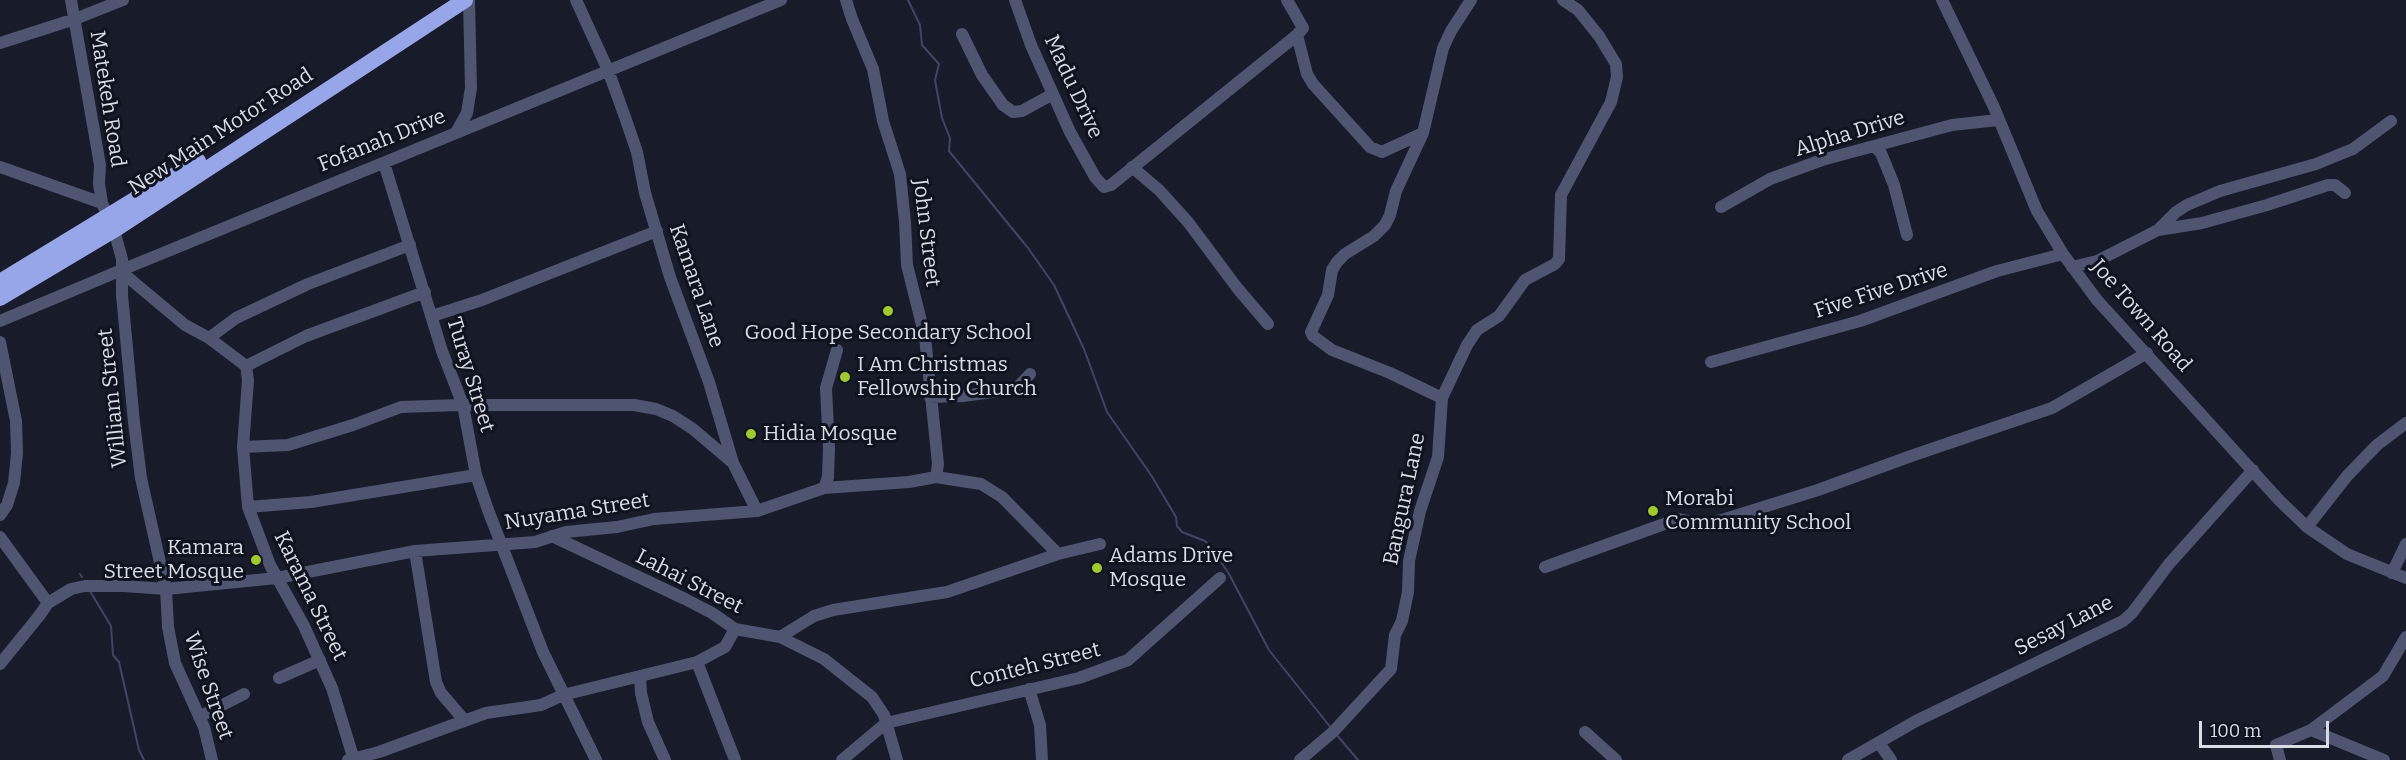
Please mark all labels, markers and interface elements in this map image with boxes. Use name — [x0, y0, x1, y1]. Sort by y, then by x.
street label: Matekeh Road — [84, 29, 130, 169]
street label: Madu Drive — [1038, 31, 1108, 143]
street label: New Main Motor Road — [124, 63, 318, 201]
street label: Fofanah Drive — [315, 104, 449, 178]
street label: Alpha Drive — [1792, 105, 1908, 163]
street label: John Street — [907, 178, 945, 288]
street label: Kamara Lane — [663, 221, 729, 351]
street label: Joe Town Road — [2085, 255, 2197, 377]
street label: Five Five Drive — [1811, 258, 1951, 324]
marker: Good Hope Secondary School — [881, 304, 895, 318]
street label: Turay Street — [441, 314, 499, 436]
place label: Good Hope Secondary School — [745, 320, 1031, 346]
street label: William Street — [93, 327, 133, 469]
place label: I Am Christmas Fellowship Church — [857, 352, 1037, 402]
marker: I Am Christmas Fellowship Church — [838, 370, 852, 384]
place label: Hidia Mosque — [763, 421, 897, 447]
marker: Hidia Mosque — [744, 427, 758, 441]
street label: Bangura Lane — [1379, 431, 1431, 567]
place label: Morabi Community School — [1665, 486, 1851, 536]
street label: Nuyama Street — [503, 488, 651, 536]
marker: Morabi Community School — [1646, 504, 1660, 518]
street label: Karama Street — [268, 527, 352, 665]
place label: Kamara Street Mosque — [103, 535, 244, 585]
place label: Adams Drive Mosque — [1109, 543, 1233, 593]
street label: Lahai Street — [631, 544, 747, 620]
marker: Kamara Street Mosque — [249, 553, 263, 567]
marker: Adams Drive Mosque — [1090, 561, 1104, 575]
street label: Sesay Lane — [2010, 590, 2118, 662]
street label: Wise Street — [178, 629, 238, 743]
street label: Conteh Street — [967, 638, 1103, 694]
scale bar — [2202, 709, 2332, 747]
text: 100 m — [2210, 720, 2261, 742]

